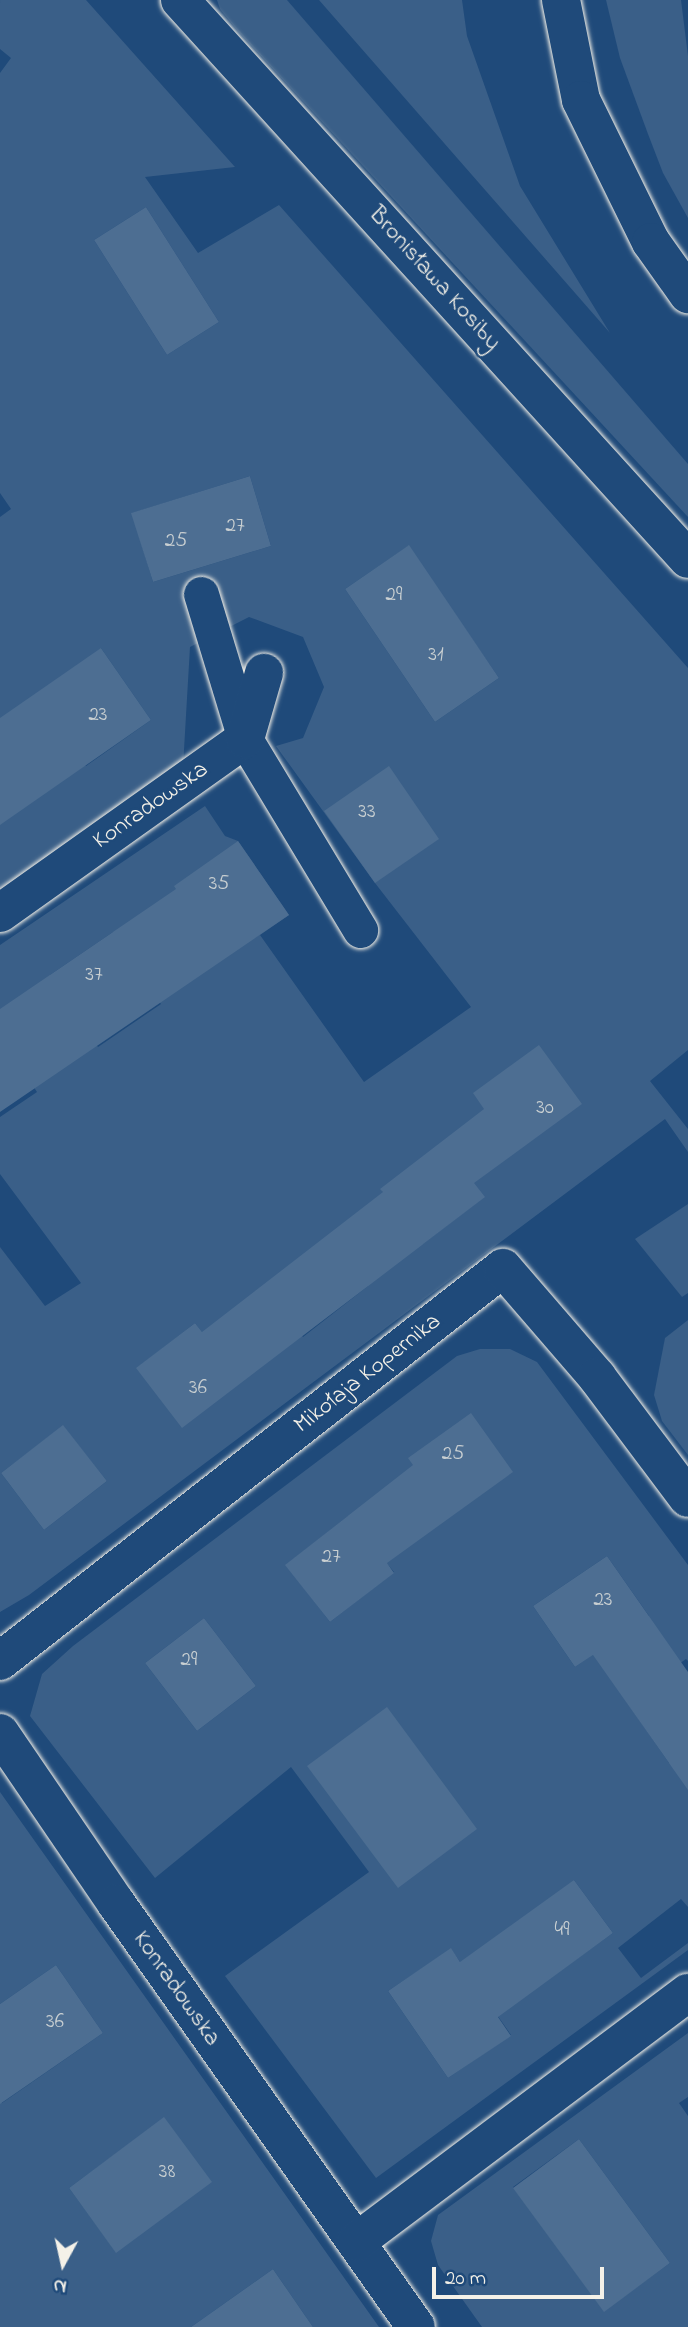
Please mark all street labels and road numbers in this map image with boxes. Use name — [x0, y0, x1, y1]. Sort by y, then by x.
street label: Bronisława Kosiby — [362, 201, 506, 357]
street label: Konradowska — [88, 756, 214, 856]
street label: Mikołaja Kopernika — [289, 1308, 447, 1440]
street label: Konradowska — [126, 1926, 226, 2052]

